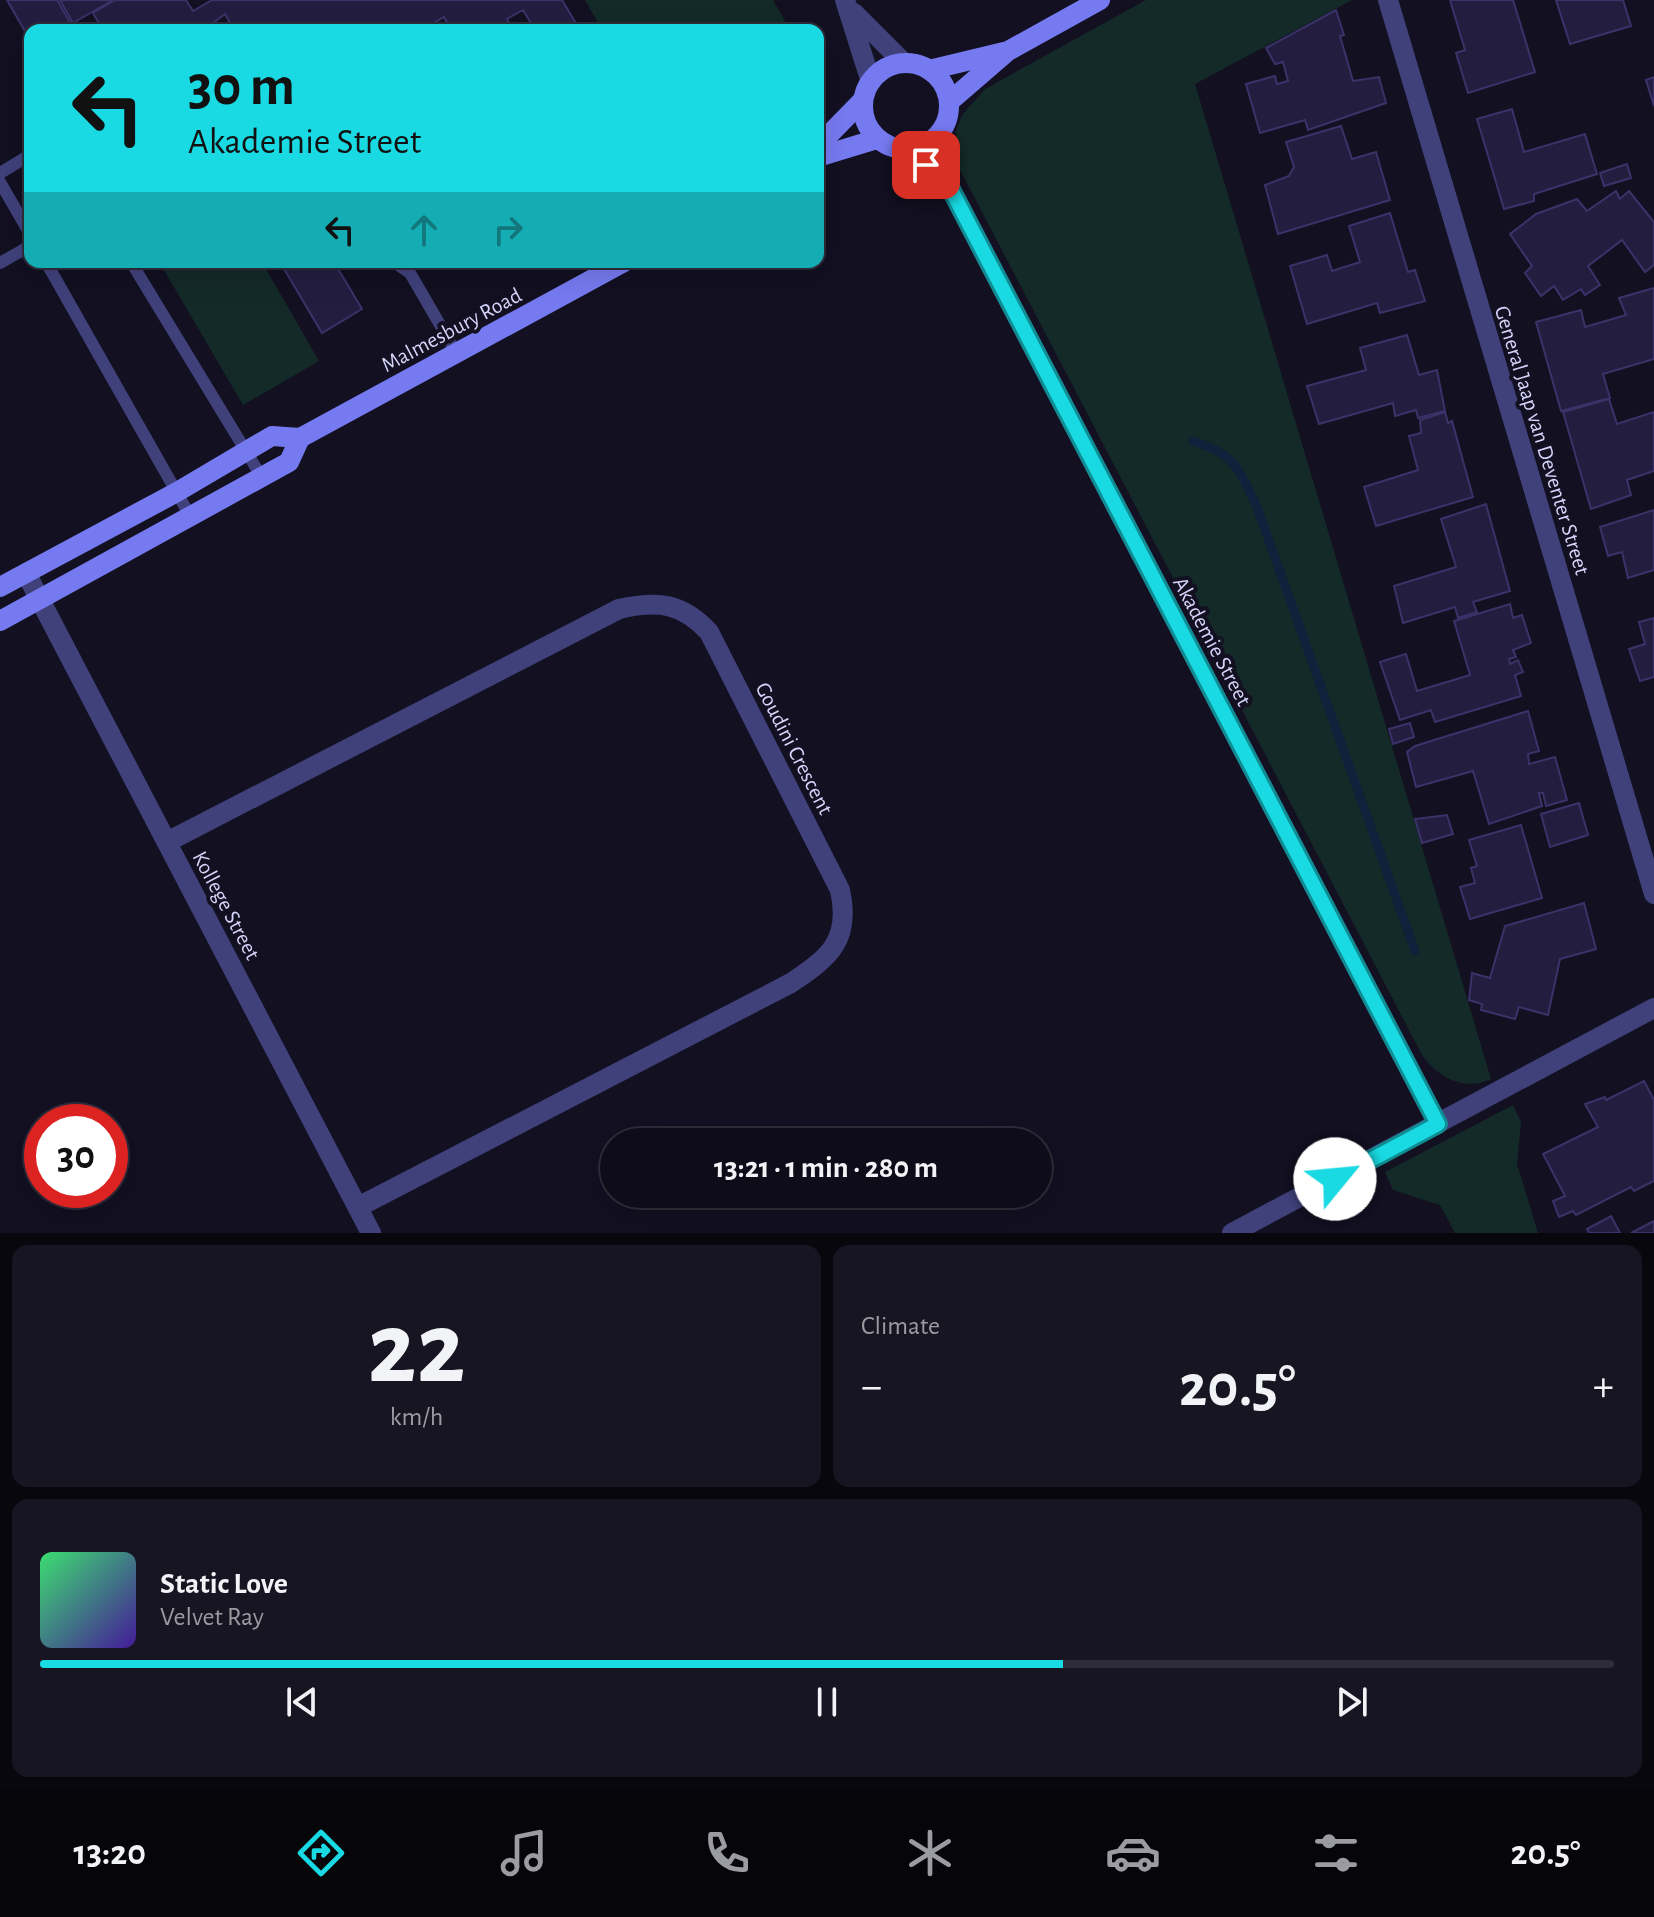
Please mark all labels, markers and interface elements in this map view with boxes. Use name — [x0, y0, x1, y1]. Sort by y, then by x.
icon: left — [56, 56, 160, 160]
text: 30 m — [188, 59, 295, 115]
text: Akademie Street — [188, 124, 421, 160]
pin — [892, 131, 960, 199]
icon: arrive — [904, 143, 948, 187]
icon: left — [318, 208, 362, 252]
icon: ahead — [402, 208, 446, 252]
icon: right — [486, 208, 530, 252]
street label: Malmesbury Road — [378, 284, 525, 376]
street label: General Jaap van Deventer Street — [1491, 303, 1594, 577]
street label: Akademie Street — [1169, 573, 1255, 710]
street label: Goudini Crescent — [751, 679, 837, 818]
street label: Kollege Street — [188, 848, 264, 963]
speed limit sign: 30 — [24, 1104, 128, 1208]
position arrow — [1293, 1137, 1377, 1221]
text: 13:21 · 1 min · 280 m — [714, 1153, 938, 1183]
text: 22 — [368, 1298, 465, 1402]
text: Climate — [861, 1313, 940, 1339]
text: 20.5° — [1179, 1357, 1296, 1417]
text: − — [861, 1365, 882, 1409]
text: + — [1593, 1365, 1614, 1409]
text: km/h — [390, 1404, 443, 1430]
text: Static Love — [160, 1569, 288, 1599]
text: Velvet Ray — [160, 1604, 264, 1630]
icon: previous — [280, 1680, 324, 1724]
icon: pause — [805, 1680, 849, 1724]
icon: next — [1330, 1680, 1374, 1724]
icon: directions — [293, 1825, 349, 1881]
icon: music — [496, 1825, 552, 1881]
icon: phone — [699, 1825, 755, 1881]
icon: climate — [902, 1825, 958, 1881]
icon: car — [1105, 1825, 1161, 1881]
icon: filters — [1308, 1825, 1364, 1881]
text: 13:20 — [73, 1835, 146, 1871]
text: 20.5° — [1510, 1835, 1581, 1871]

